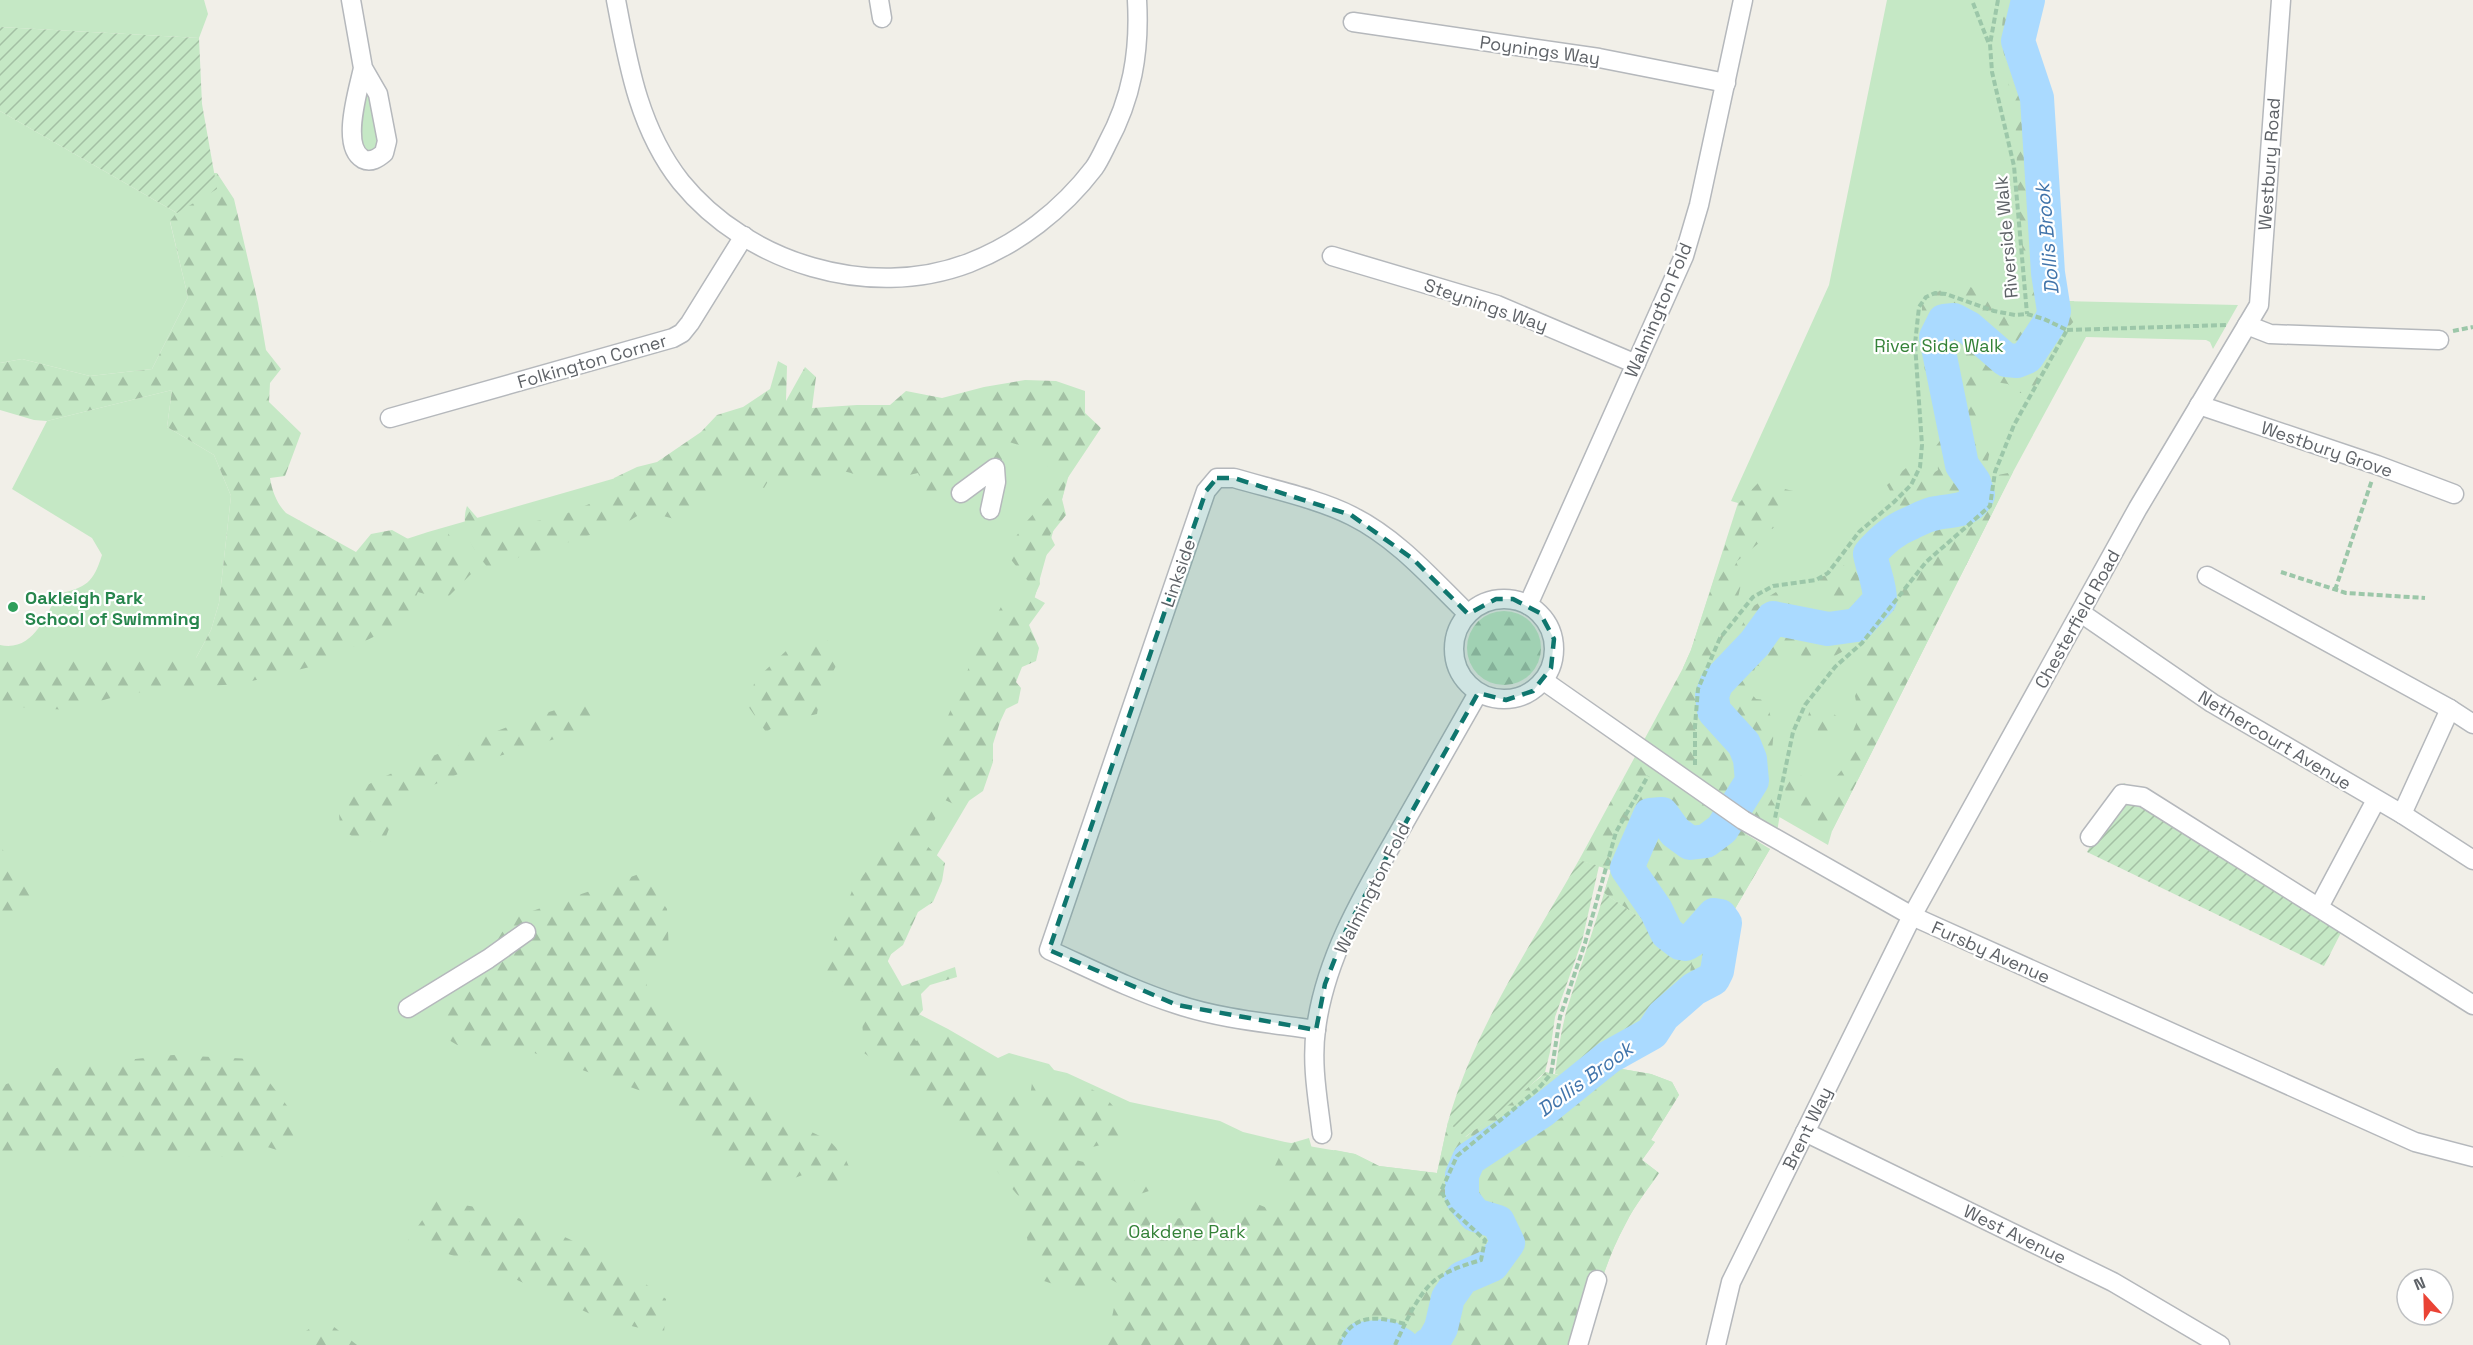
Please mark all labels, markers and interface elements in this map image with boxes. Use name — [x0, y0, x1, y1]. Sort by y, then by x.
street label: Poynings Way — [1478, 30, 1602, 70]
street label: Westbury Road — [2253, 97, 2285, 231]
street label: Riverside Walk — [1989, 174, 2023, 299]
water label: Dollis Brook — [2029, 180, 2065, 296]
street label: Walmington Fold — [1619, 239, 1697, 381]
street label: Steynings Way — [1421, 273, 1551, 337]
street label: Folkington Corner — [515, 329, 670, 393]
park label: River Side Walk — [1874, 334, 2004, 357]
street label: Westbury Grove — [2258, 416, 2396, 482]
street label: Linkside — [1156, 536, 1200, 610]
street label: Chesterfield Road — [2029, 545, 2125, 693]
place label: Oakleigh Park School of Swimming — [25, 586, 200, 630]
marker: Oakleigh Park School of Swimming — [6, 600, 20, 614]
street label: Nethercourt Avenue — [2194, 685, 2356, 795]
street label: Walmington Fold — [1329, 819, 1415, 957]
street label: Fursby Avenue — [1928, 916, 2054, 988]
water label: Dollis Brook — [1532, 1034, 1640, 1122]
street label: Brent Way — [1777, 1083, 1837, 1173]
street label: West Avenue — [1960, 1199, 2070, 1269]
park label: Oakdene Park — [1128, 1220, 1246, 1243]
north arrow — [2395, 1267, 2455, 1327]
text: N — [2411, 1272, 2428, 1295]

